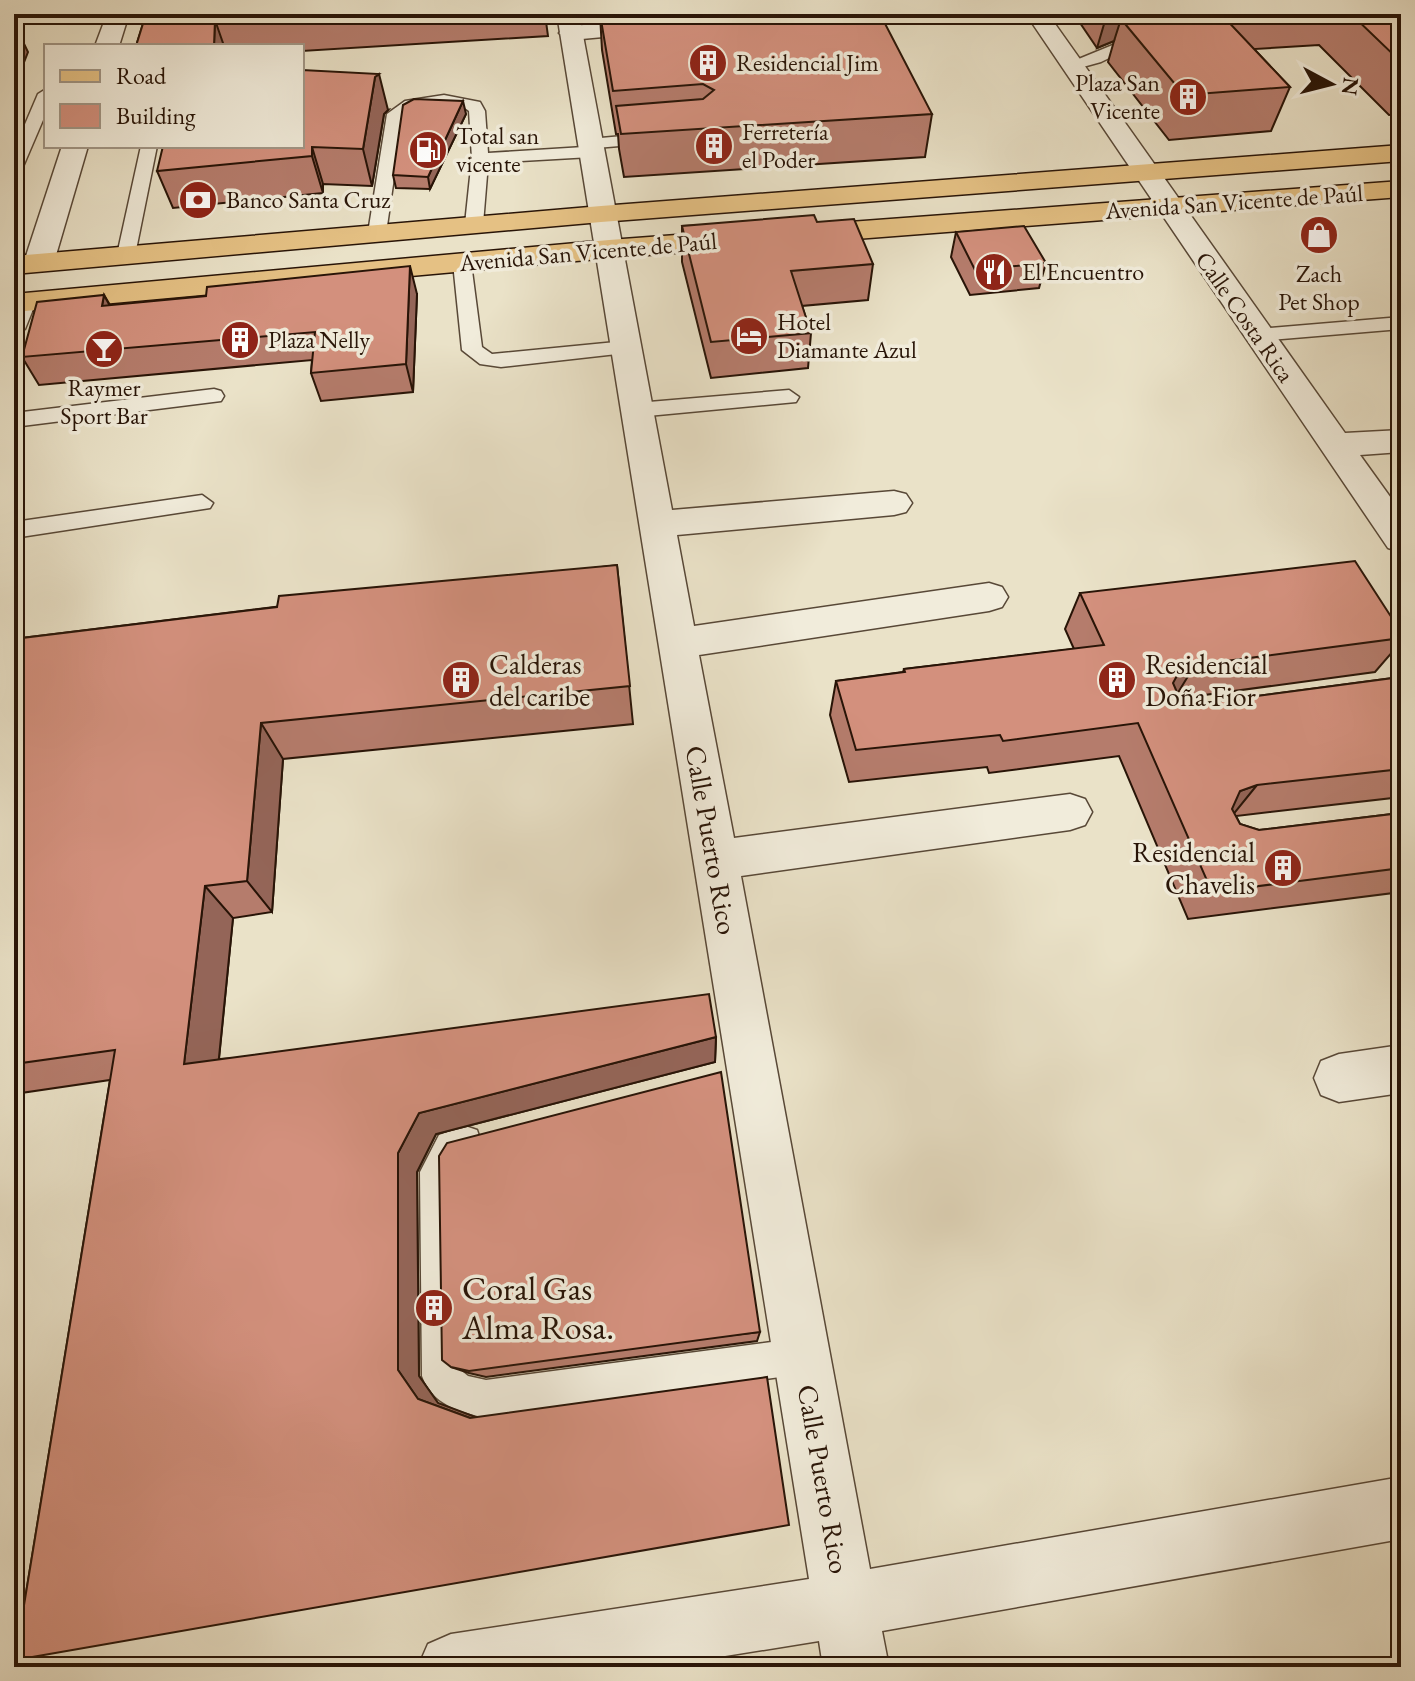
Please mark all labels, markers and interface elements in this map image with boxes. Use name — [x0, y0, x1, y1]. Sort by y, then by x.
building icon: Residencial Jim — [687, 42, 729, 84]
legend — [44, 44, 304, 148]
north arrow — [1291, 44, 1371, 124]
place label: Residencial Jim — [736, 47, 879, 78]
text: Road — [116, 60, 167, 91]
place label: Plaza San Vicente — [1075, 67, 1160, 126]
building icon: Plaza San Vicente — [1167, 76, 1209, 118]
text: N — [1335, 76, 1366, 97]
text: Building — [116, 100, 196, 131]
place label: Ferretería el Poder — [742, 116, 829, 175]
place label: Total san vicente — [456, 120, 539, 179]
building icon: Ferretería el Poder — [693, 125, 735, 167]
fuel station icon: Total san vicente — [407, 129, 449, 171]
street label: Avenida San Vicente de Paúl — [1103, 177, 1364, 226]
bank icon: Banco Santa Cruz — [177, 179, 219, 221]
place label: Banco Santa Cruz — [226, 184, 390, 215]
shop icon: Zach Pet Shop — [1298, 214, 1340, 256]
street label: Avenida San Vicente de Paúl — [457, 225, 718, 278]
street label: Calle Costa Rica — [1189, 245, 1302, 389]
restaurant icon: El Encuentro — [973, 251, 1015, 293]
place label: El Encuentro — [1022, 256, 1144, 287]
place label: Zach Pet Shop — [1278, 258, 1360, 317]
place label: Hotel Diamante Azul — [777, 306, 917, 365]
hotel icon: Hotel Diamante Azul — [728, 315, 770, 357]
building icon: Plaza Nelly — [219, 319, 261, 361]
place label: Plaza Nelly — [268, 324, 370, 355]
bar icon: Raymer Sport Bar — [83, 328, 125, 370]
place label: Raymer Sport Bar — [60, 372, 148, 431]
place label: Calderas del caribe — [489, 646, 590, 714]
place label: Residencial Doña Fior — [1145, 646, 1268, 714]
building icon: Calderas del caribe — [440, 659, 482, 701]
building icon: Residencial Doña Fior — [1096, 659, 1138, 701]
street label: Calle Puerto Rico — [678, 743, 746, 937]
place label: Residencial Chavelis — [1132, 834, 1255, 902]
building icon: Residencial Chavelis — [1262, 847, 1304, 889]
place label: Coral Gas Alma Rosa. — [461, 1266, 614, 1349]
building icon: Coral Gas Alma Rosa. — [413, 1287, 455, 1329]
street label: Calle Puerto Rico — [790, 1382, 858, 1576]

